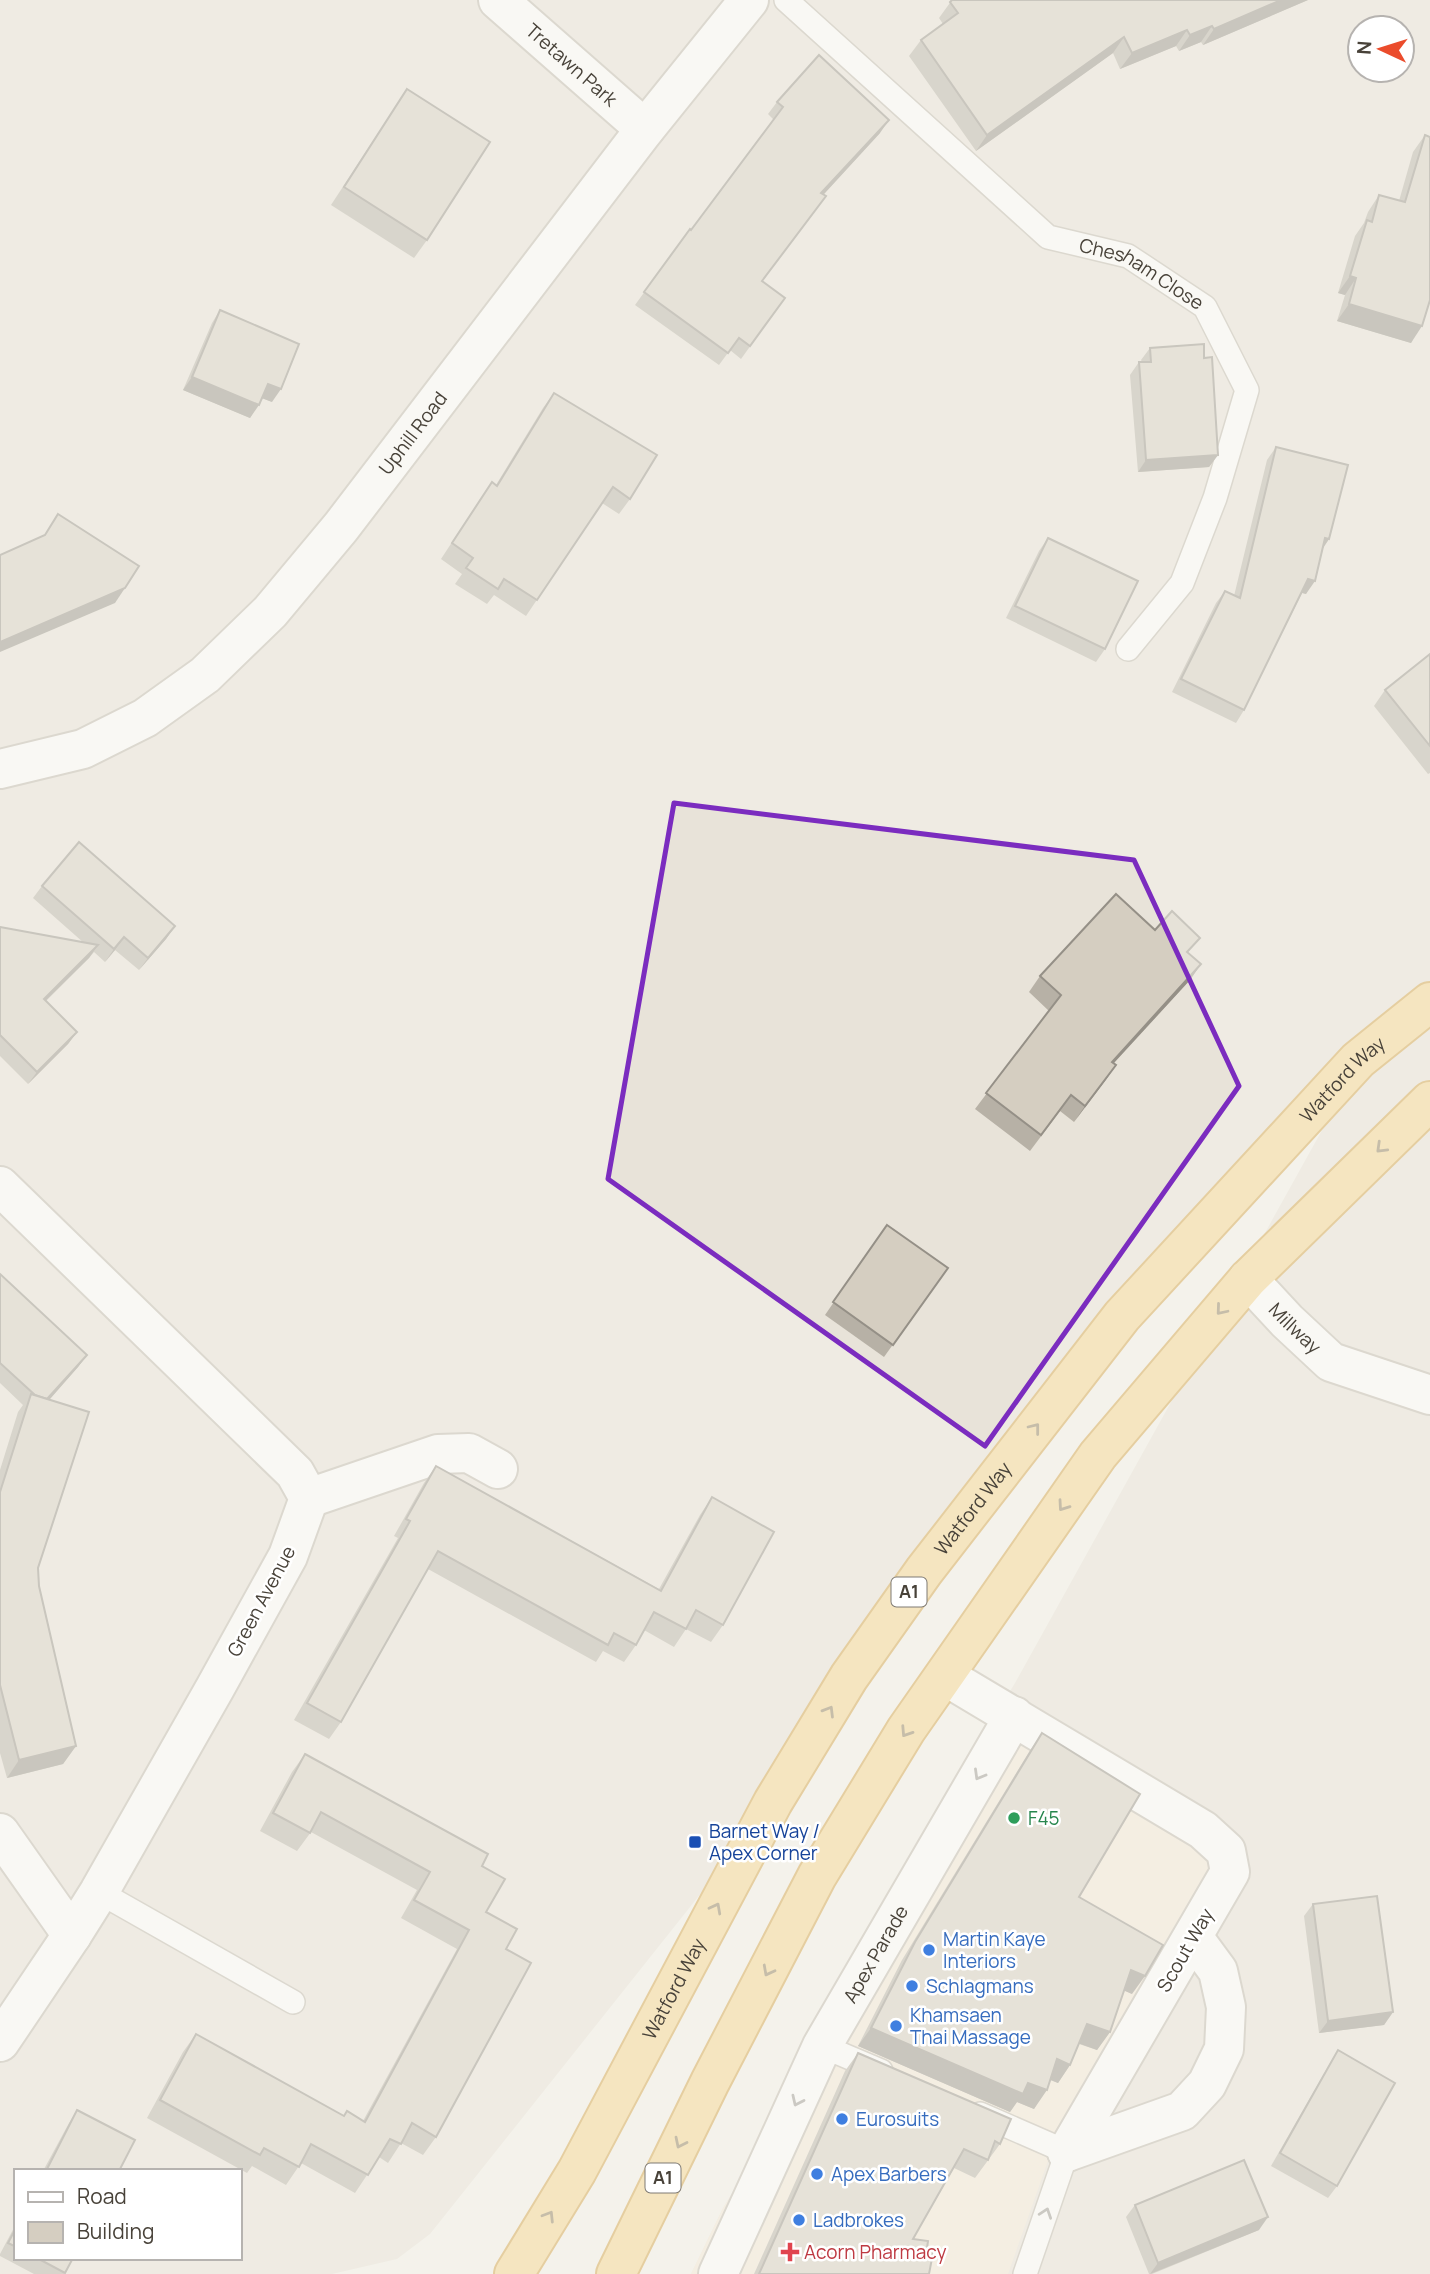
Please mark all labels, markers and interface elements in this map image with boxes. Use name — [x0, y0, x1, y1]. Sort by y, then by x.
north arrow — [1346, 14, 1416, 84]
street label: Tretawn Park — [520, 17, 623, 112]
text: N — [1351, 40, 1377, 56]
street label: Chesham Close — [1077, 232, 1209, 316]
street label: Uphill Road — [373, 386, 453, 480]
street label: Watford Way — [1294, 1030, 1390, 1128]
one-way arrow — [1376, 1140, 1389, 1153]
street label: Millway — [1263, 1297, 1327, 1359]
one-way arrow — [1217, 1302, 1229, 1315]
one-way arrow — [1026, 1424, 1039, 1436]
street label: Watford Way — [928, 1456, 1017, 1560]
one-way arrow — [1058, 1498, 1071, 1511]
street label: Green Avenue — [221, 1541, 301, 1661]
road number: A1 — [892, 1577, 926, 1606]
one-way arrow — [820, 1705, 833, 1718]
one-way arrow — [902, 1724, 914, 1737]
one-way arrow — [975, 1767, 988, 1780]
place label: F45 — [1028, 1805, 1060, 1831]
marker: F45 — [1006, 1810, 1022, 1826]
place label: Barnet Way / Apex Corner — [709, 1818, 820, 1866]
marker: Barnet Way / Apex Corner — [687, 1834, 703, 1850]
street label: Apex Parade — [837, 1900, 914, 2008]
one-way arrow — [708, 1903, 722, 1916]
street label: Scout Way — [1151, 1903, 1219, 1997]
place label: Martin Kaye Interiors — [943, 1926, 1046, 1974]
street label: Watford Way — [636, 1934, 711, 2044]
marker: Martin Kaye Interiors — [921, 1942, 937, 1958]
one-way arrow — [762, 1964, 776, 1976]
place label: Schlagmans — [926, 1973, 1034, 1999]
marker: Schlagmans — [904, 1978, 920, 1994]
place label: Khamsaen Thai Massage — [910, 2002, 1031, 2050]
marker: Khamsaen Thai Massage — [888, 2018, 904, 2034]
one-way arrow — [791, 2094, 805, 2107]
place label: Eurosuits — [856, 2106, 939, 2132]
marker: Eurosuits — [834, 2111, 850, 2127]
one-way arrow — [674, 2136, 688, 2148]
place label: Apex Barbers — [831, 2161, 947, 2187]
road number: A1 — [646, 2164, 680, 2192]
marker: Apex Barbers — [809, 2166, 825, 2182]
legend — [14, 2169, 242, 2260]
text: Road — [77, 2182, 127, 2210]
place label: Ladbrokes — [813, 2207, 904, 2233]
one-way arrow — [1038, 2207, 1052, 2219]
one-way arrow — [541, 2211, 554, 2224]
marker: Ladbrokes — [791, 2212, 807, 2228]
text: Building — [77, 2217, 154, 2245]
place label: Acorn Pharmacy — [804, 2239, 946, 2265]
marker: Acorn Pharmacy — [782, 2244, 798, 2260]

